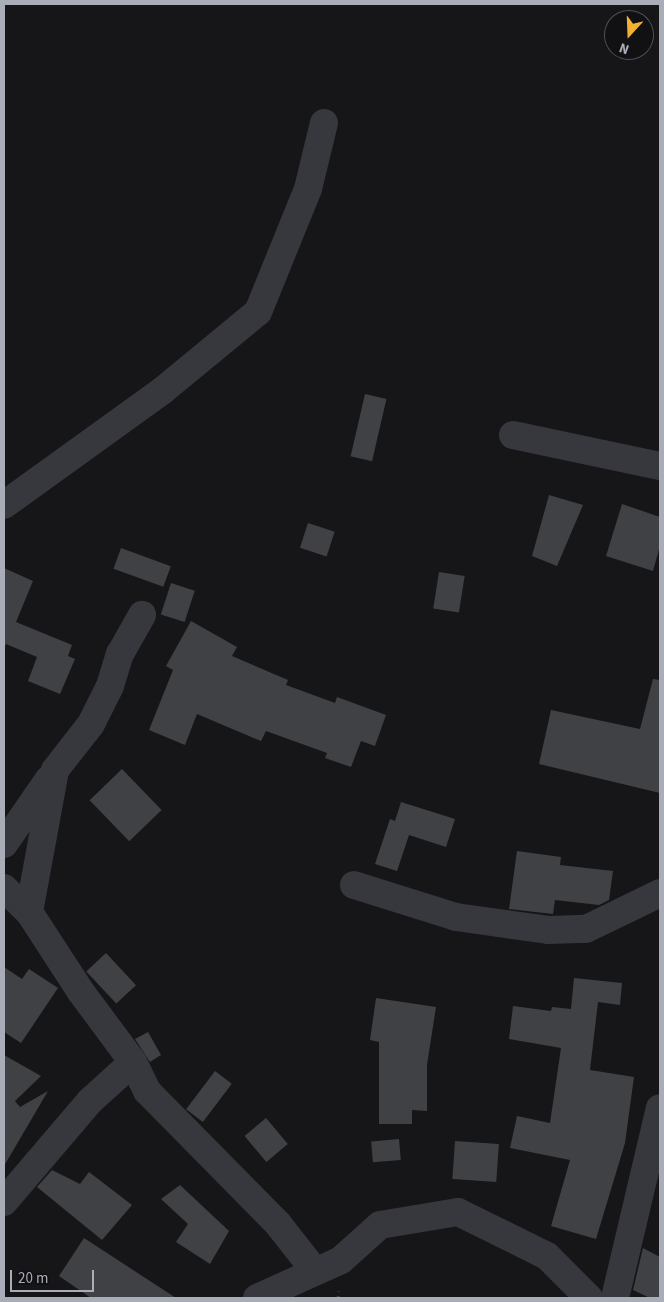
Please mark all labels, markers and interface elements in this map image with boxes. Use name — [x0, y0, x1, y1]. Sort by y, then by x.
north arrow — [604, 10, 654, 60]
text: N — [616, 37, 632, 59]
scale bar — [12, 1260, 96, 1292]
text: 20 m — [18, 1268, 48, 1289]

